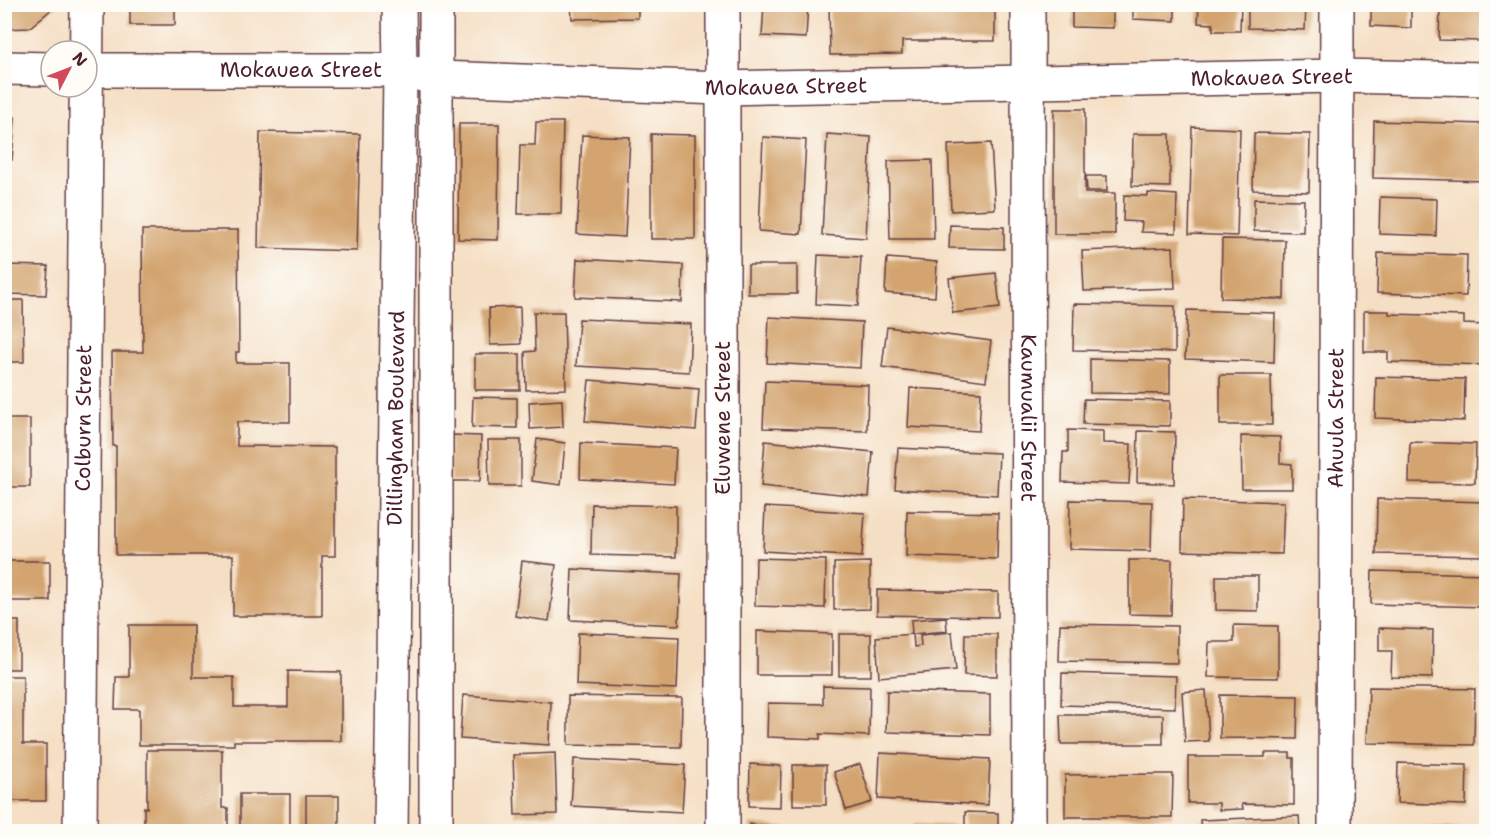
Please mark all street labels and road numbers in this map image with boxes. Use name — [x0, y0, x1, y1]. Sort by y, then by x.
street label: Mokauea Street — [220, 56, 382, 84]
street label: Mokauea Street — [1190, 62, 1353, 93]
street label: Mokauea Street — [704, 71, 867, 102]
street label: Dillingham Boulevard — [381, 310, 411, 526]
street label: Kaumualii Street — [1014, 334, 1043, 502]
street label: Eluwene Street — [709, 341, 737, 495]
street label: Colburn Street — [69, 344, 98, 492]
street label: Ahuula Street — [1322, 348, 1350, 488]

